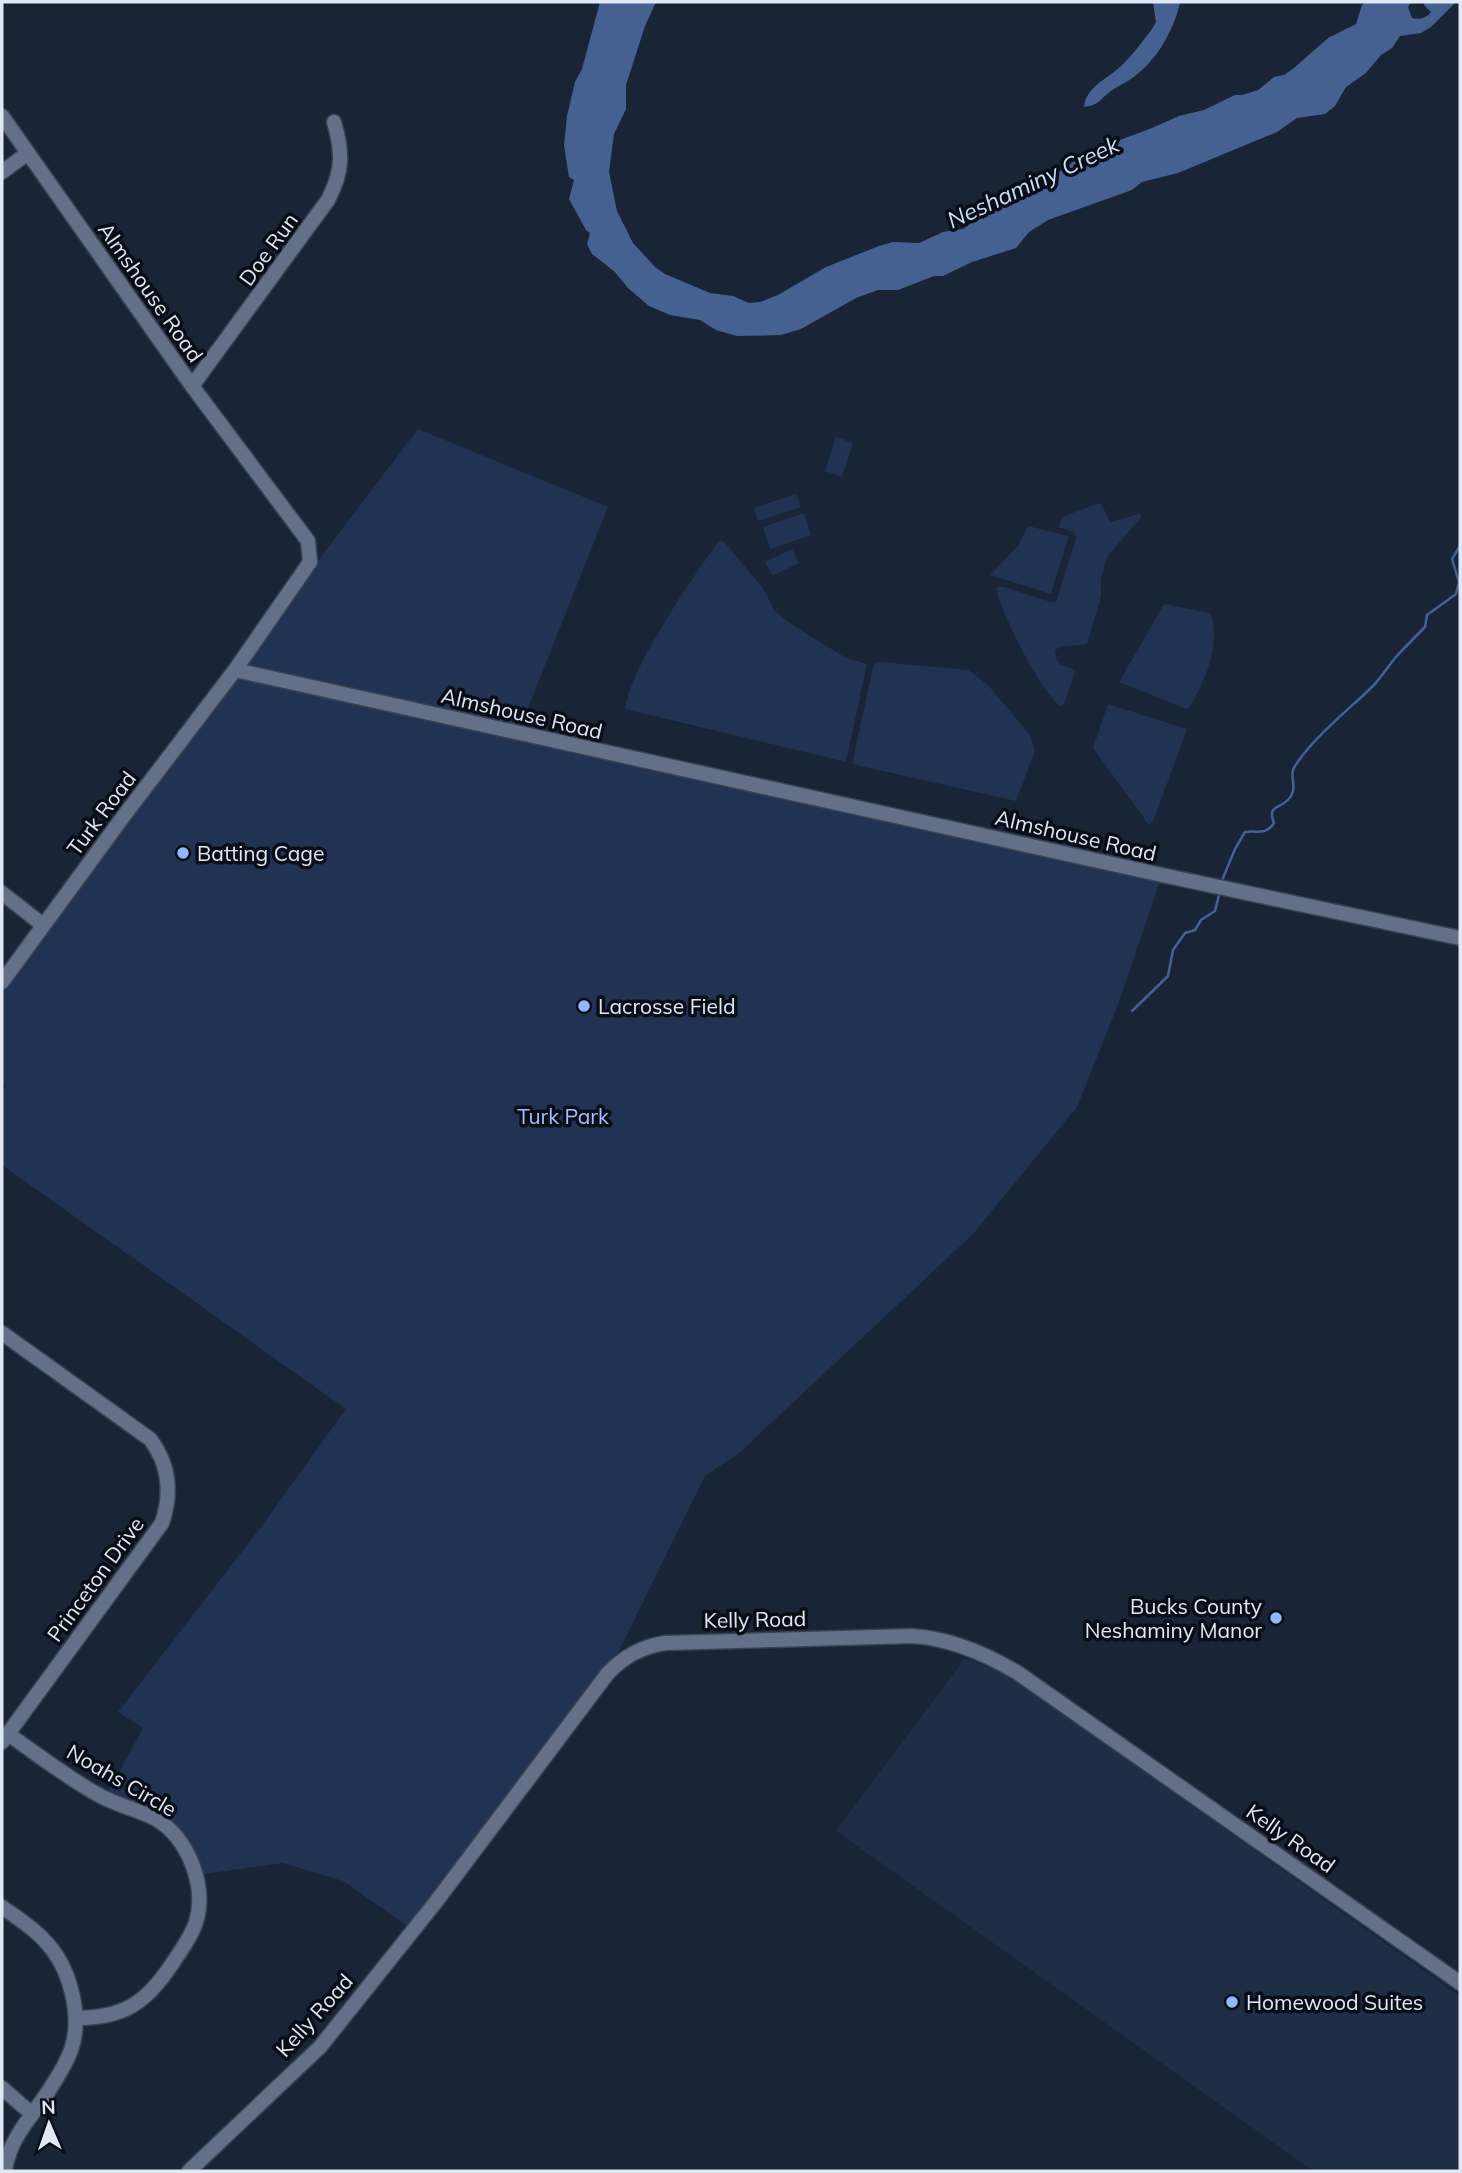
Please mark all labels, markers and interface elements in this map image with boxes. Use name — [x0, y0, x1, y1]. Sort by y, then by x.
water label: Neshaminy Creek — [942, 129, 1125, 235]
street label: Doe Run — [233, 208, 303, 290]
street label: Almshouse Road — [93, 217, 209, 367]
street label: Almshouse Road — [439, 682, 605, 744]
street label: Turk Road — [61, 766, 141, 860]
street label: Almshouse Road — [993, 804, 1159, 866]
place label: Batting Cage — [197, 840, 324, 866]
marker: Batting Cage — [175, 845, 191, 861]
place label: Lacrosse Field — [598, 993, 735, 1019]
marker: Lacrosse Field — [576, 998, 592, 1014]
park label: Turk Park — [517, 1103, 609, 1129]
street label: Princeton Drive — [41, 1512, 149, 1646]
place label: Bucks County Neshaminy Manor — [1085, 1593, 1262, 1643]
street label: Kelly Road — [703, 1605, 807, 1633]
marker: Bucks County Neshaminy Manor — [1268, 1610, 1284, 1626]
street label: Noahs Circle — [63, 1738, 181, 1822]
street label: Kelly Road — [1242, 1798, 1340, 1878]
street label: Kelly Road — [270, 1968, 358, 2062]
place label: Homewood Suites — [1246, 1989, 1423, 2015]
marker: Homewood Suites — [1224, 1994, 1240, 2010]
north arrow — [14, 2089, 84, 2159]
text: N — [41, 2095, 56, 2119]

